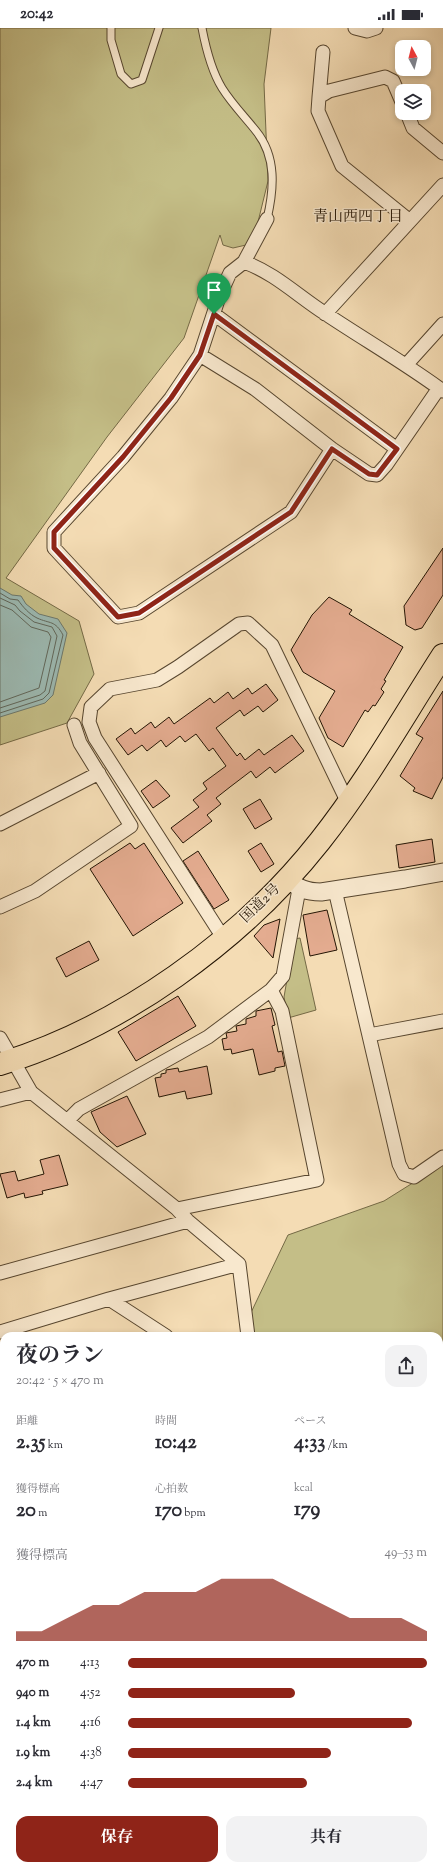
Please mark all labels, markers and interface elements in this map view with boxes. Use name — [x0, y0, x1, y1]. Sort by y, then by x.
text: 20:42 — [20, 4, 53, 25]
north arrow — [395, 40, 431, 76]
map controls — [395, 40, 431, 120]
button: layers — [395, 84, 431, 120]
district label: 青山西四丁目 — [313, 207, 403, 228]
pin — [197, 273, 231, 314]
icon: arrive — [203, 279, 225, 301]
street label: 国道2号 — [237, 880, 285, 928]
text: 夜のラン — [16, 1341, 104, 1373]
button: share — [385, 1345, 427, 1387]
text: 20:42 · 5 × 470 m — [16, 1372, 104, 1390]
text: 距離 — [16, 1413, 38, 1429]
text: 時間 — [155, 1413, 177, 1429]
text: ペース — [294, 1413, 326, 1429]
text: 2.35 — [16, 1429, 45, 1458]
text: 10:42 — [155, 1429, 197, 1458]
text: 4:33 — [294, 1429, 325, 1458]
text: km — [45, 1437, 63, 1453]
text: /km — [325, 1437, 348, 1453]
text: kcal — [294, 1480, 313, 1496]
text: 獲得標高 — [16, 1481, 60, 1497]
text: 心拍数 — [155, 1481, 188, 1497]
text: 179 — [294, 1496, 320, 1525]
text: 20 — [16, 1497, 36, 1526]
text: 170 — [155, 1497, 182, 1526]
text: m — [36, 1505, 47, 1521]
text: bpm — [182, 1505, 205, 1521]
text: 49–53 m — [385, 1544, 427, 1562]
text: 獲得標高 — [16, 1547, 68, 1565]
text: 470 m — [16, 1654, 49, 1672]
text: 4:13 — [80, 1654, 100, 1672]
text: 940 m — [16, 1684, 49, 1702]
text: 4:52 — [80, 1684, 100, 1702]
text: 1.4 km — [16, 1714, 51, 1732]
text: 4:16 — [80, 1714, 101, 1732]
text: 1.9 km — [16, 1744, 50, 1762]
text: 4:38 — [80, 1744, 102, 1762]
text: 2.4 km — [16, 1774, 53, 1792]
text: 4:47 — [80, 1774, 103, 1792]
button: 保存 — [16, 1816, 218, 1862]
button: 共有 — [226, 1816, 427, 1862]

